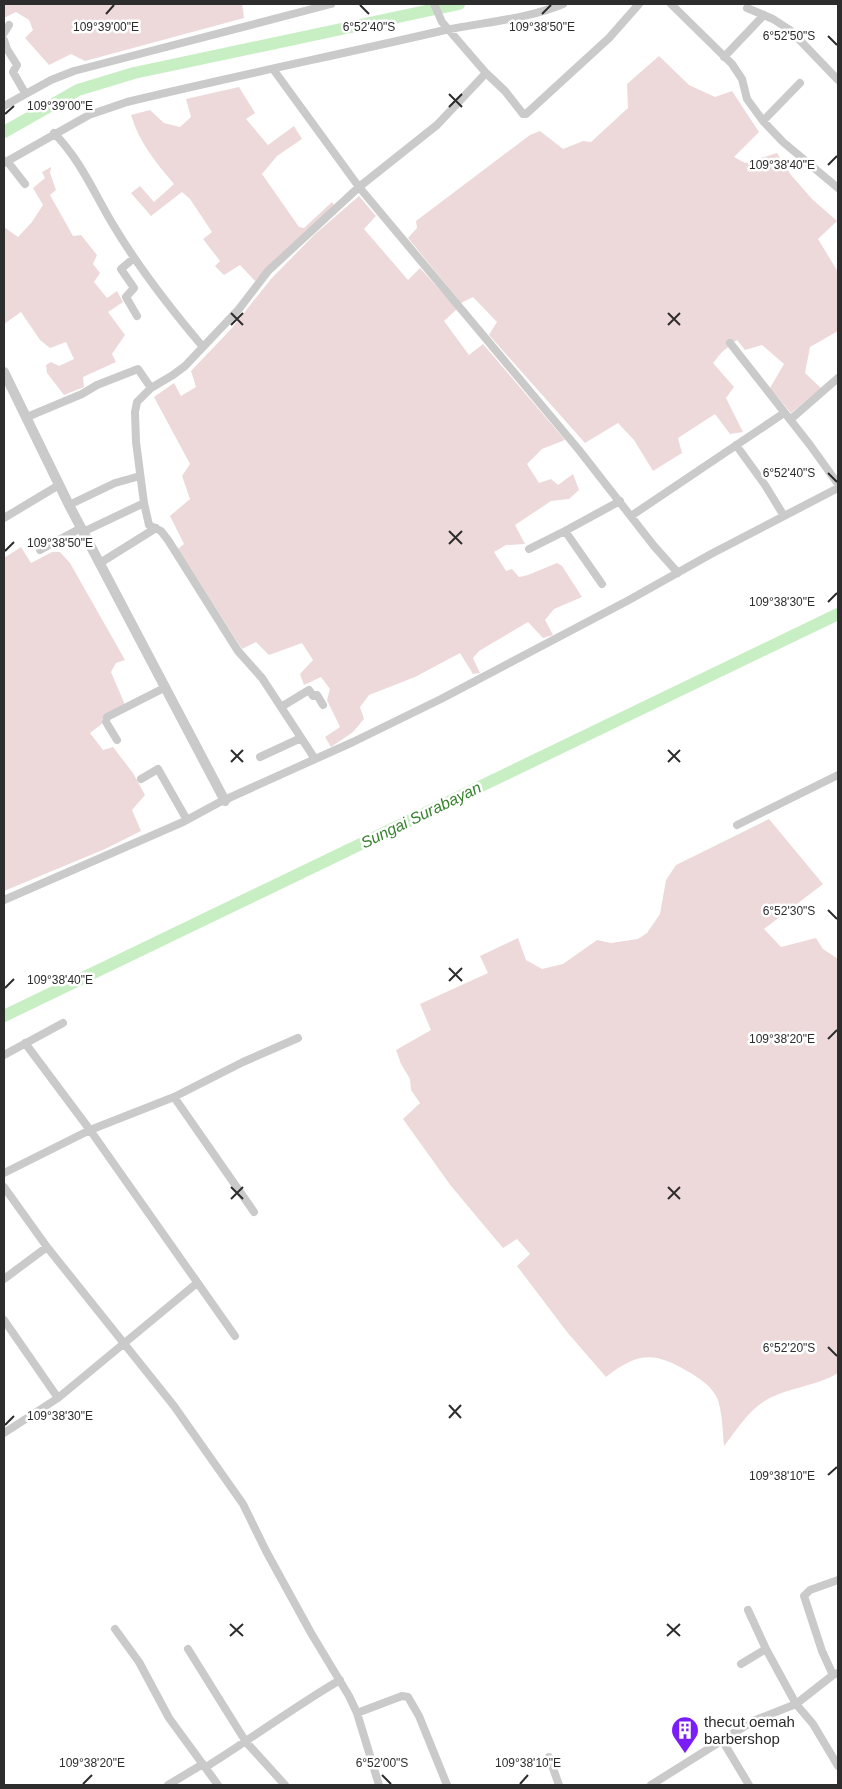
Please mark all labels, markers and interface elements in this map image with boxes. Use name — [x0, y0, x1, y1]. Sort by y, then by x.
text: 109°39'00"E — [73, 20, 139, 34]
text: 6°52'40"S — [343, 20, 395, 34]
text: 109°38'50"E — [509, 20, 575, 34]
text: 6°52'50"S — [763, 29, 815, 43]
text: 109°39'00"E — [27, 99, 93, 113]
text: 109°38'40"E — [749, 158, 815, 172]
text: 6°52'40"S — [763, 466, 815, 480]
text: 109°38'50"E — [27, 536, 93, 550]
text: 109°38'30"E — [749, 595, 815, 609]
water label: Sungai Surabayan — [358, 778, 484, 851]
text: 6°52'30"S — [763, 904, 815, 918]
text: 109°38'40"E — [27, 973, 93, 987]
text: 109°38'20"E — [749, 1032, 815, 1046]
text: 6°52'20"S — [763, 1341, 815, 1355]
text: 109°38'30"E — [27, 1409, 93, 1423]
text: 109°38'10"E — [749, 1469, 815, 1483]
place label: thecut oemah barbershop — [704, 1713, 795, 1747]
building icon: thecut oemah barbershop — [670, 1715, 700, 1754]
text: 109°38'20"E — [59, 1756, 125, 1770]
text: 6°52'00"S — [356, 1756, 408, 1770]
text: 109°38'10"E — [495, 1756, 561, 1770]

